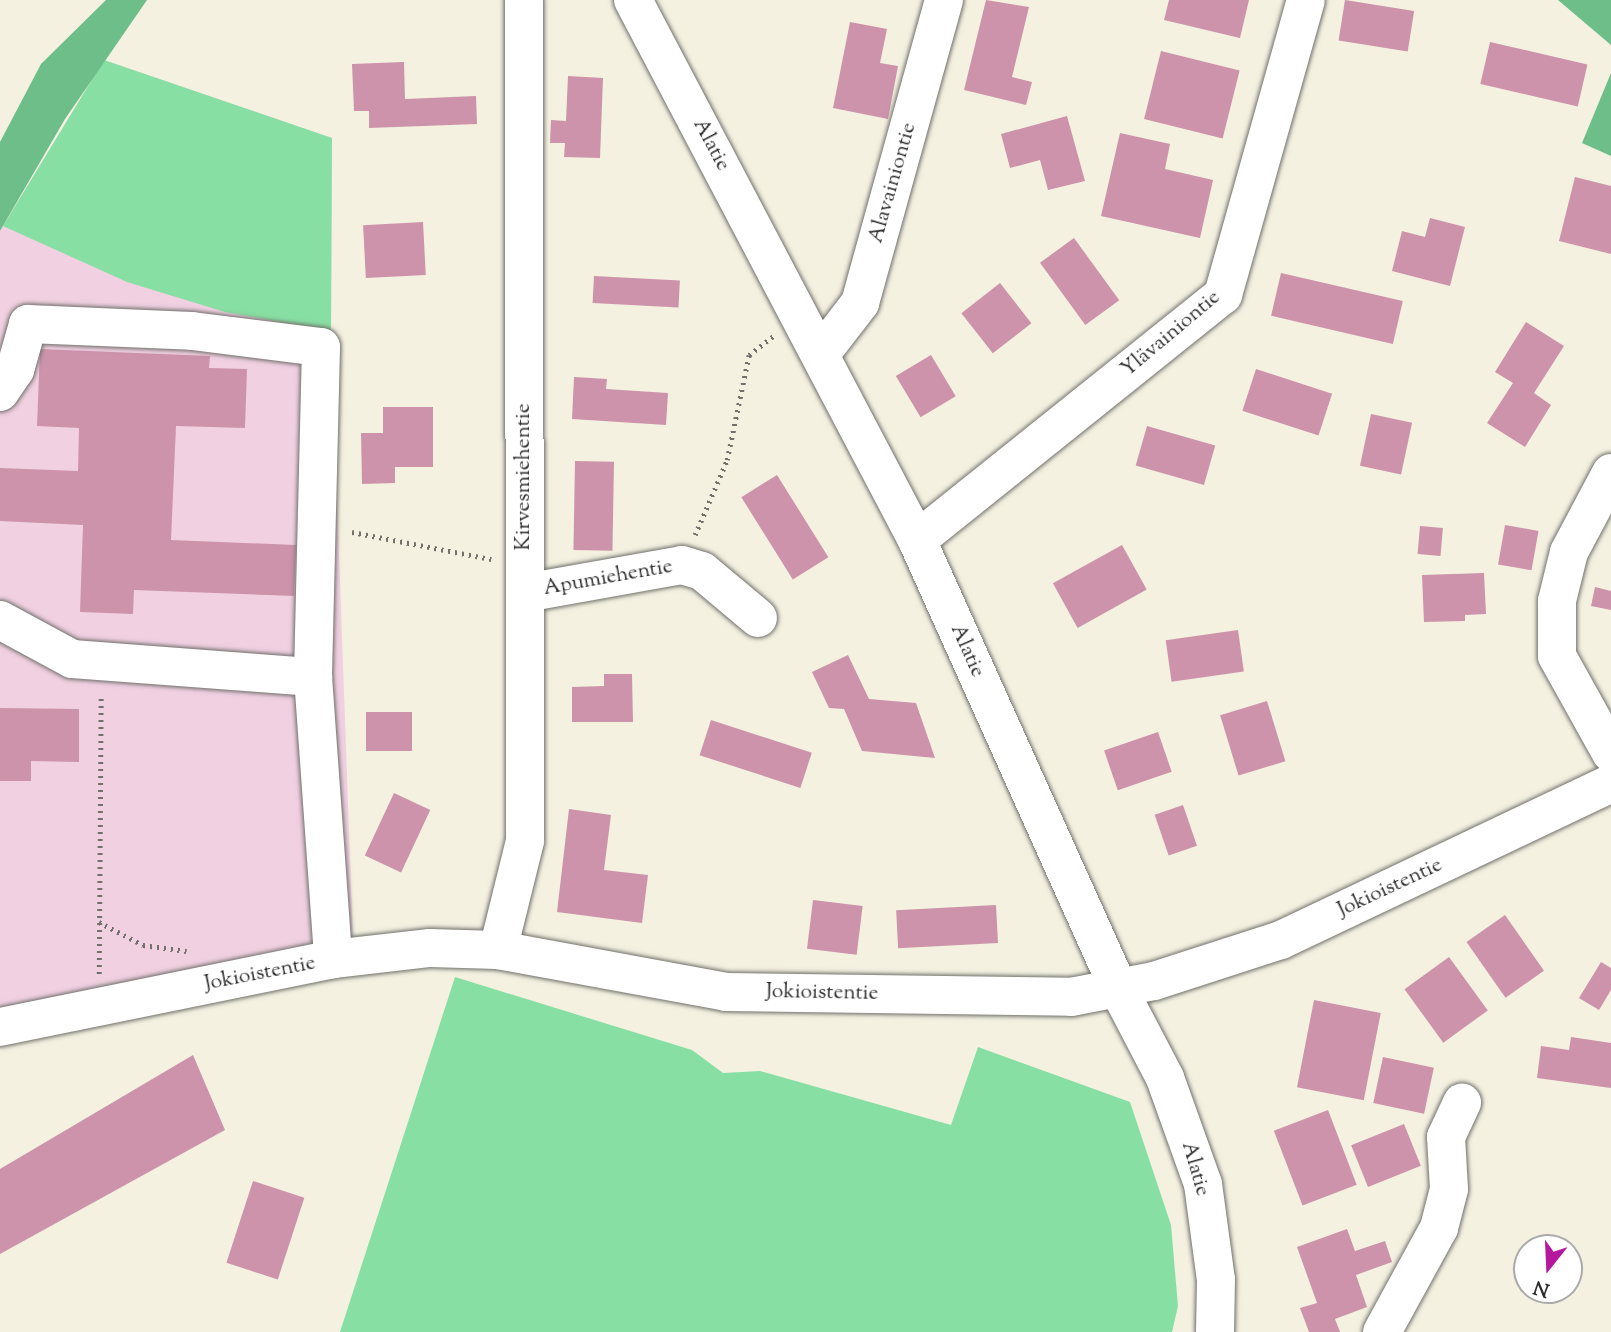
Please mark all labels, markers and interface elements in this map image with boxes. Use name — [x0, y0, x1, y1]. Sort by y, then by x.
street label: Alatie — [687, 115, 735, 175]
street label: Alavainiontie — [864, 120, 922, 246]
street label: Ylävainiontie — [1116, 285, 1226, 383]
street label: Kirvesmiehentie — [511, 403, 537, 551]
street label: Apumiehentie — [542, 554, 674, 602]
street label: Alatie — [944, 621, 990, 681]
street label: Jokioistentie — [1334, 853, 1446, 923]
street label: Jokioistentie — [202, 951, 318, 997]
street label: Jokioistentie — [766, 979, 878, 1007]
street label: Alatie — [1175, 1139, 1215, 1199]
north arrow — [1513, 1234, 1583, 1304]
text: N — [1531, 1272, 1553, 1303]

